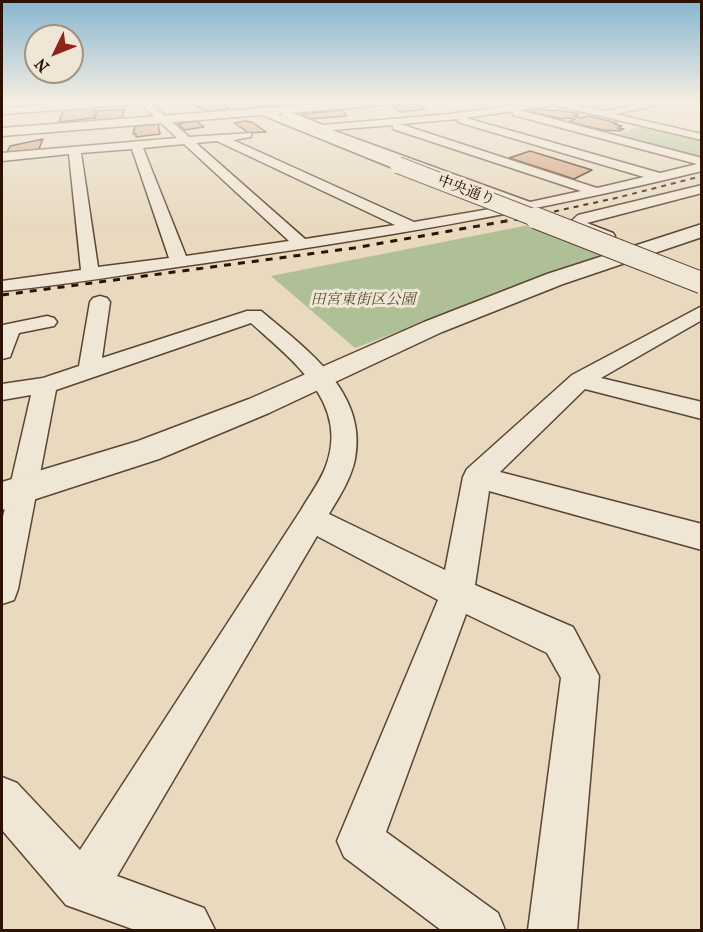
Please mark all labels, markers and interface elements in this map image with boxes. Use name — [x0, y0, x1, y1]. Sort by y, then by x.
north arrow — [24, 24, 84, 84]
text: N — [31, 54, 53, 76]
street label: 中央通り — [435, 172, 497, 210]
park label: 田宮東街区公園 — [311, 291, 415, 309]

